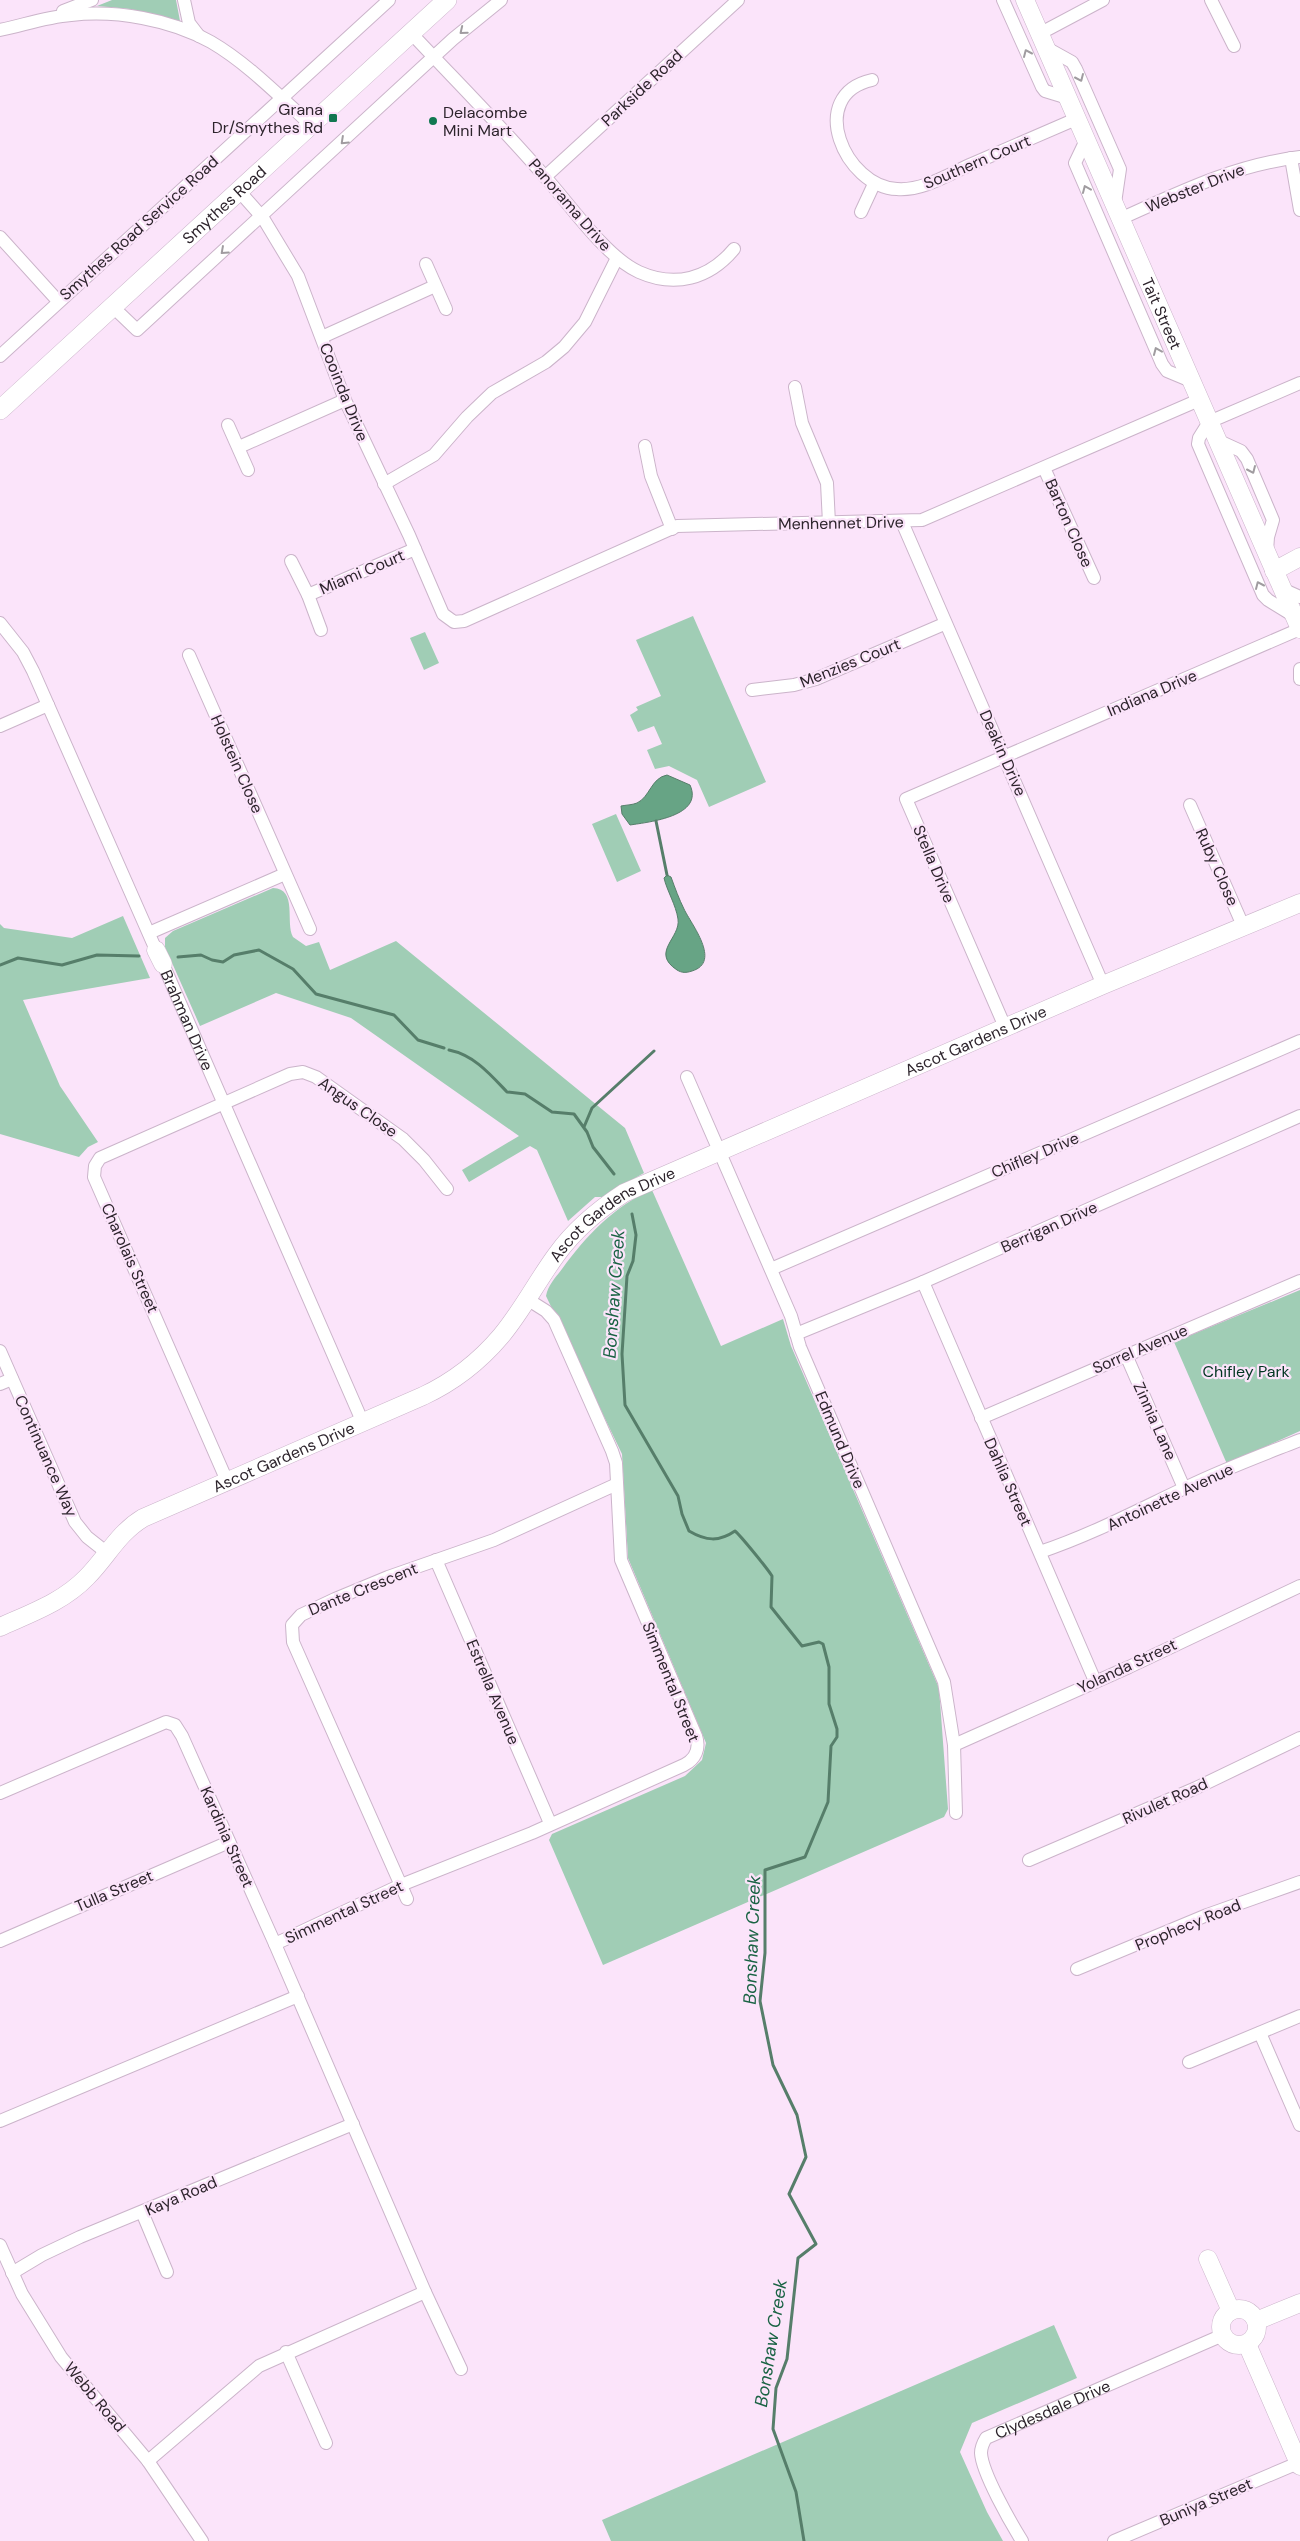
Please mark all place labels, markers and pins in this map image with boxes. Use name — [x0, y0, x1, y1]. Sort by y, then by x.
place label: Grana Dr/Smythes Rd — [212, 99, 323, 138]
place label: Delacombe Mini Mart — [443, 102, 527, 141]
marker: Grana Dr/Smythes Rd — [327, 112, 339, 124]
marker: Delacombe Mini Mart — [427, 115, 439, 127]

